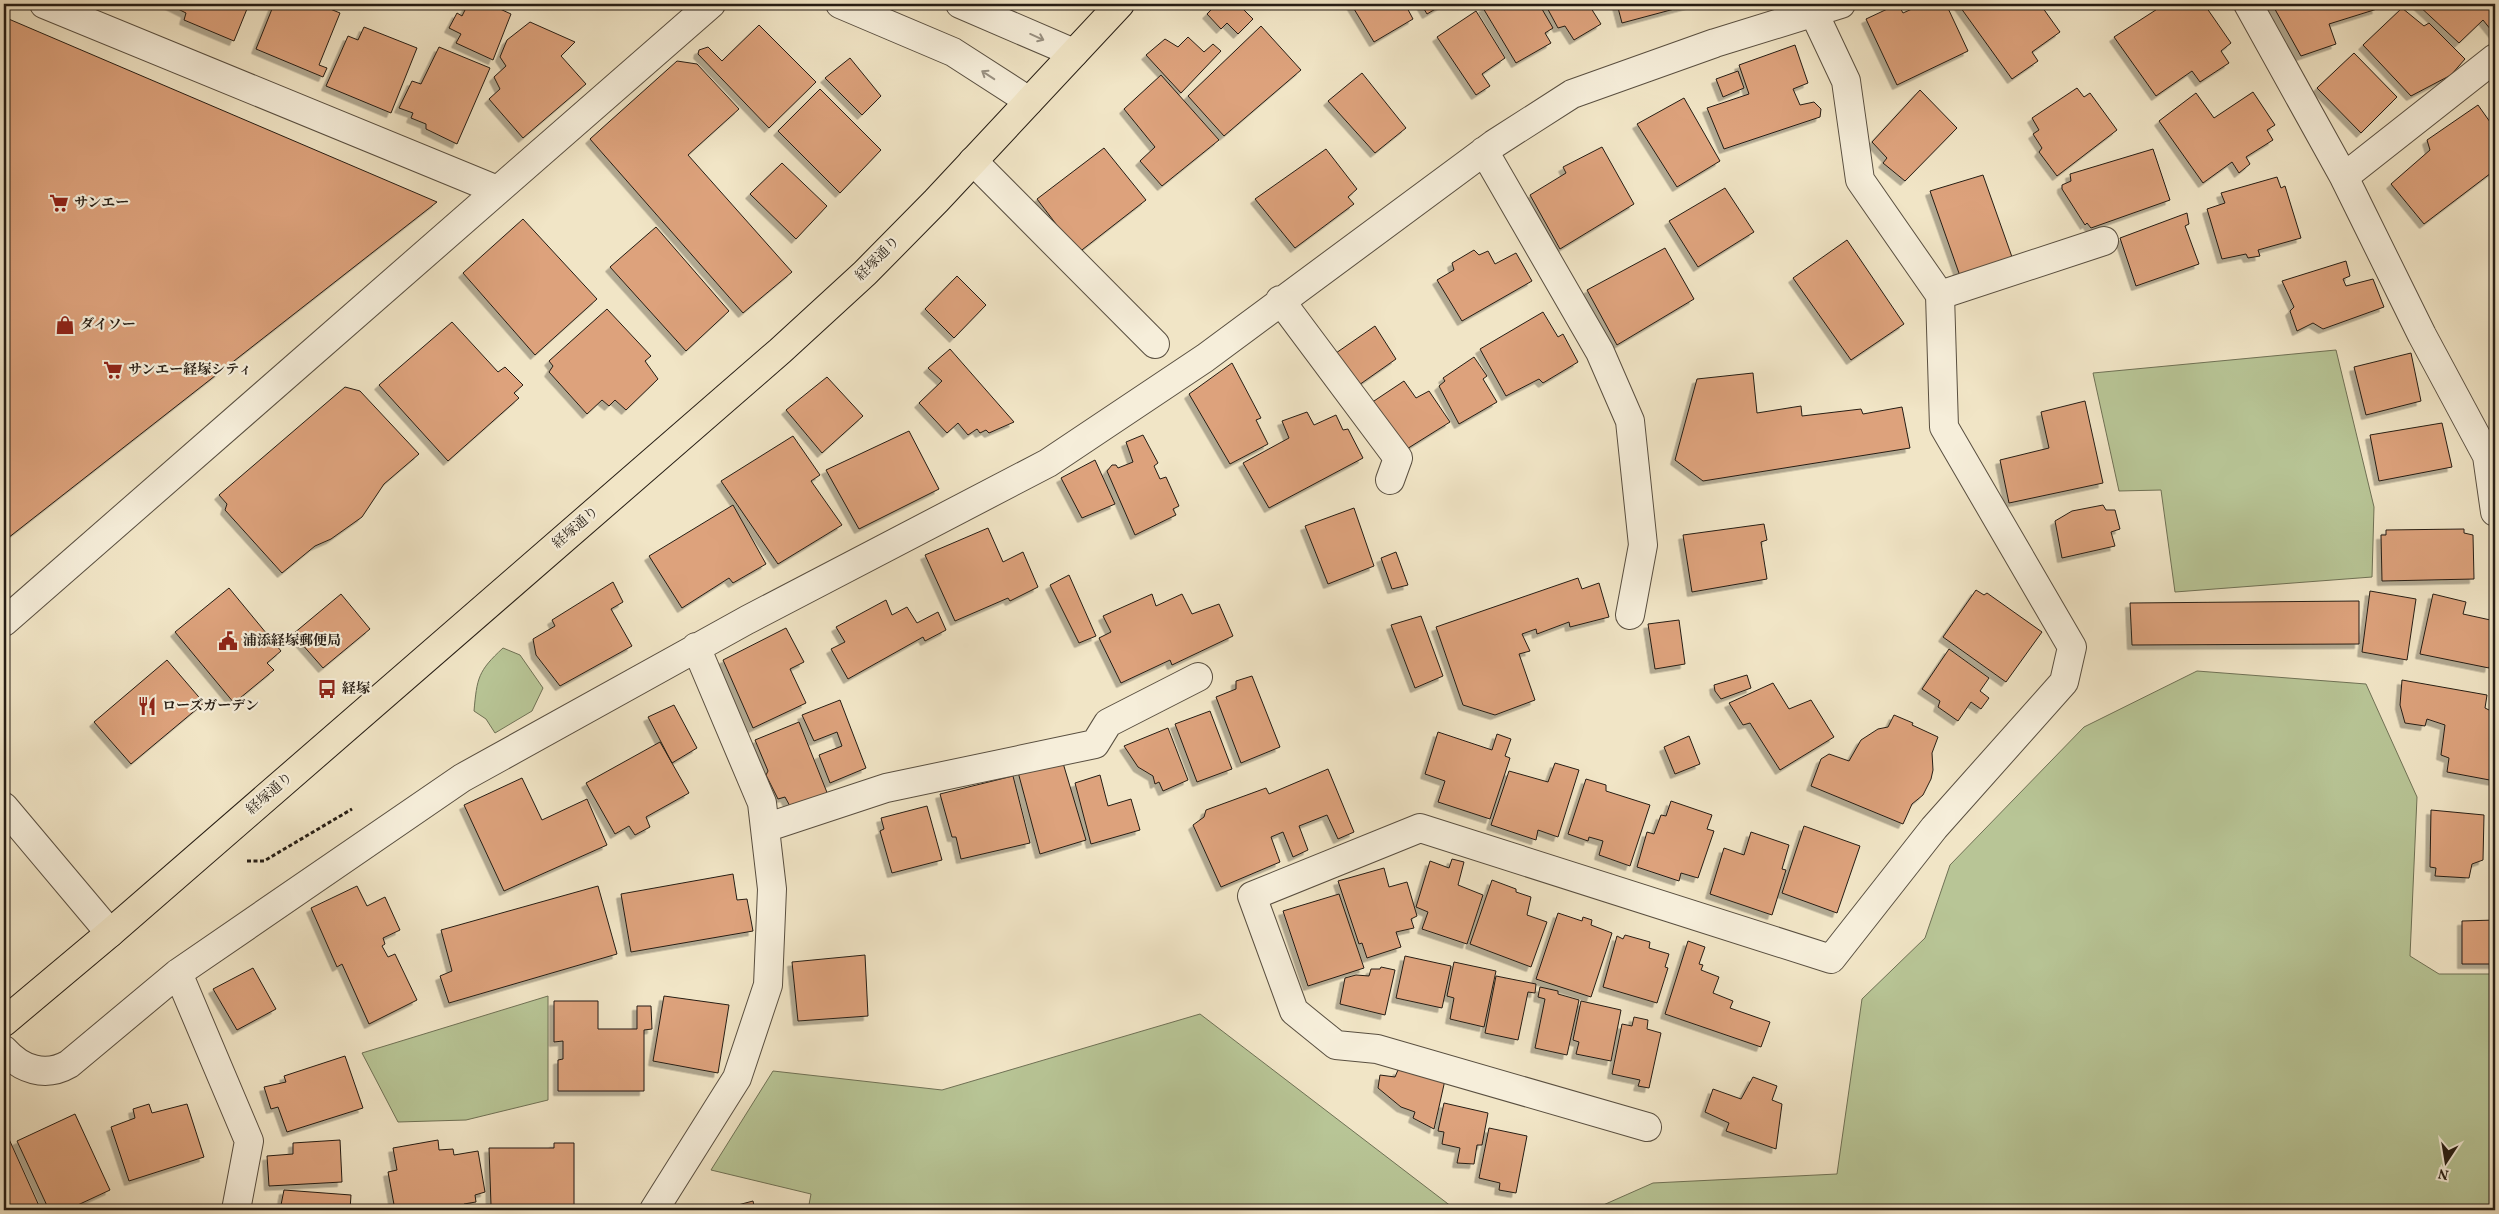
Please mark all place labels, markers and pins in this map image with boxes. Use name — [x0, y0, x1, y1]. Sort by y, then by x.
supermarket icon: サンエー — [48, 192, 70, 214]
place label: サンエー — [74, 194, 129, 213]
shop icon: ダイソー — [54, 314, 76, 336]
place label: ダイソー — [80, 316, 136, 335]
supermarket icon: サンエー経塚シティ — [102, 359, 124, 381]
place label: サンエー経塚シティ — [128, 361, 252, 380]
public building icon: 浦添経塚郵便局 — [217, 630, 239, 652]
place label: 浦添経塚郵便局 — [243, 632, 341, 651]
bus stop icon: 経塚 — [316, 678, 338, 700]
place label: 経塚 — [342, 680, 370, 699]
restaurant icon: ローズガーデン — [136, 695, 158, 717]
place label: ローズガーデン — [162, 697, 259, 716]

